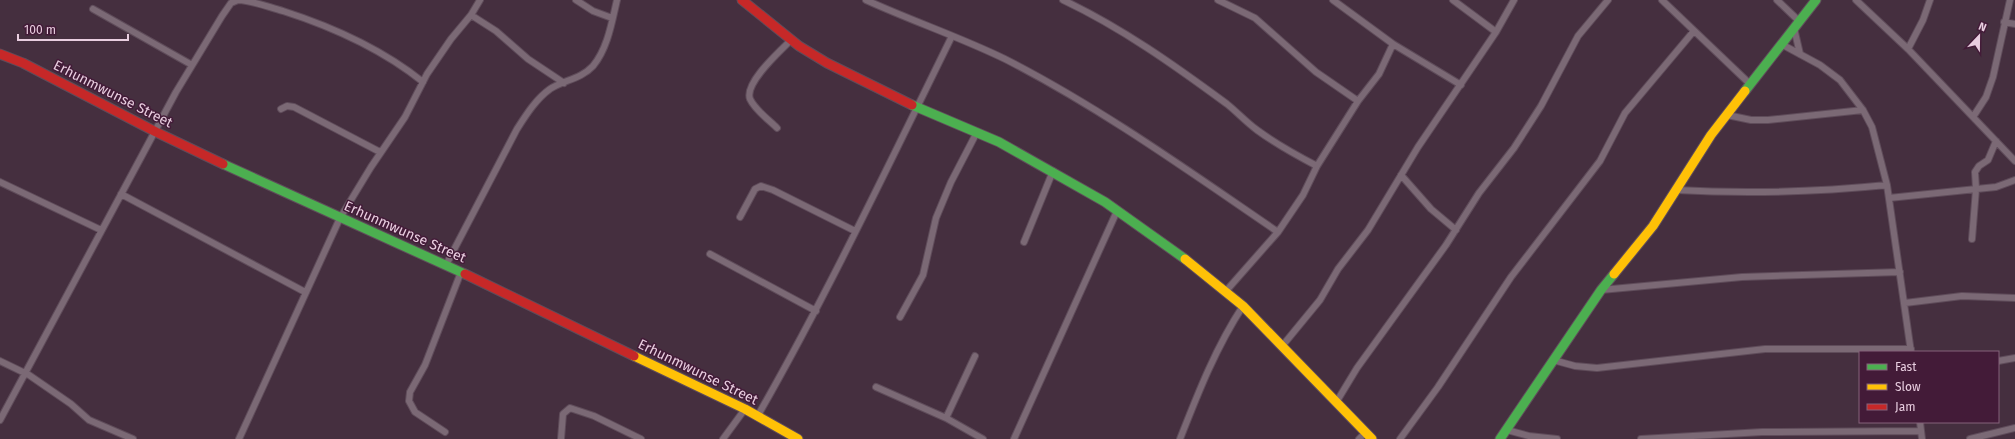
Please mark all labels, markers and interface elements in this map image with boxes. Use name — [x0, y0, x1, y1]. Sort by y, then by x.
scale bar — [18, 16, 128, 42]
north arrow — [1959, 16, 1999, 56]
text: N — [1977, 20, 1988, 35]
text: 100 m — [24, 23, 56, 37]
street label: Erhunmwunse Street — [51, 57, 176, 132]
street label: Erhunmwunse Street — [341, 197, 469, 267]
street label: Erhunmwunse Street — [635, 336, 762, 409]
legend — [1859, 351, 1999, 423]
text: Fast — [1895, 360, 1917, 374]
text: Slow — [1895, 380, 1921, 394]
text: Jam — [1895, 400, 1915, 414]

